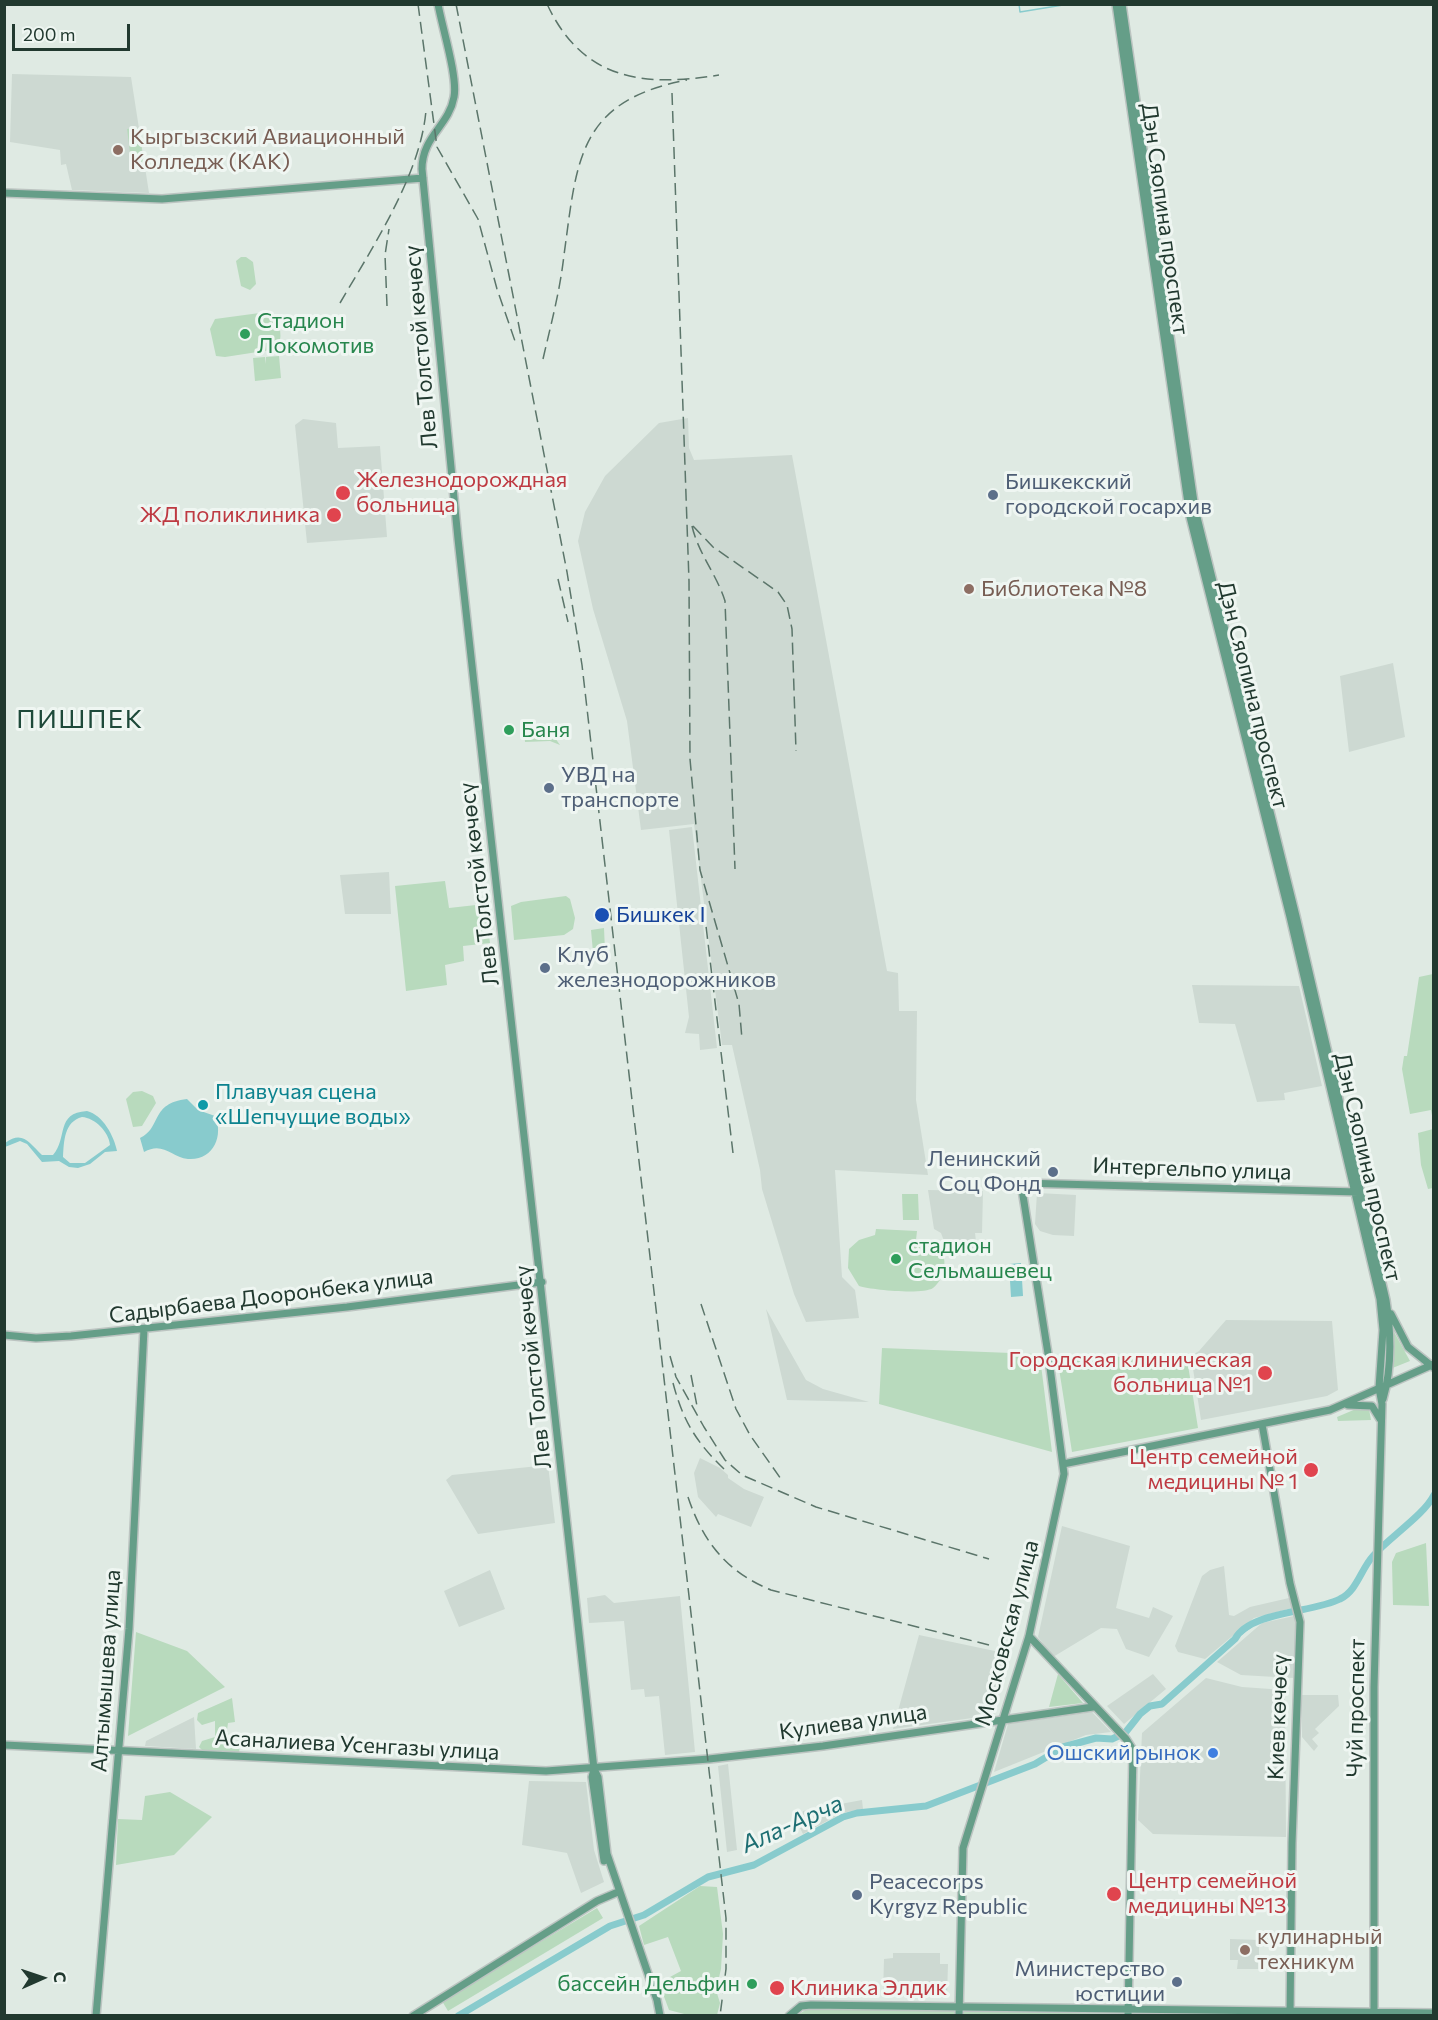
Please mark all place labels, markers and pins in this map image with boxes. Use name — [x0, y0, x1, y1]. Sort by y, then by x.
place label: Кыргызский Авиационный Колледж (КАК) — [130, 124, 405, 176]
marker: Кыргызский Авиационный Колледж (КАК) — [111, 143, 125, 157]
place label: Стадион Локомотив — [257, 308, 374, 360]
marker: Стадион Локомотив — [238, 327, 252, 341]
place label: Железнодорождная больница — [356, 467, 567, 518]
place label: Бишкекский городской госархив — [1005, 469, 1212, 520]
marker: Железнодорождная больница — [334, 484, 352, 502]
marker: Бишкекский городской госархив — [986, 488, 1000, 502]
place label: ЖД поликлиника — [140, 502, 320, 528]
marker: ЖД поликлиника — [325, 506, 343, 524]
place label: Библиотека №8 — [981, 576, 1147, 602]
marker: Библиотека №8 — [962, 582, 976, 596]
place label: Баня — [521, 717, 570, 743]
marker: Баня — [502, 723, 516, 737]
place label: УВД на транспорте — [561, 762, 679, 813]
marker: УВД на транспорте — [542, 781, 556, 795]
place label: Бишкек I — [616, 902, 706, 928]
marker: Бишкек I — [593, 906, 611, 924]
place label: Клуб железнодорожников — [557, 942, 776, 993]
marker: Клуб железнодорожников — [538, 961, 552, 975]
place label: Плавучая сцена «Шепчущие воды» — [215, 1079, 411, 1130]
marker: Плавучая сцена «Шепчущие воды» — [196, 1098, 210, 1112]
place label: Ленинский Соц Фонд — [927, 1146, 1041, 1198]
marker: Ленинский Соц Фонд — [1046, 1165, 1060, 1179]
place label: стадион Сельмашевец — [908, 1233, 1052, 1284]
marker: стадион Сельмашевец — [889, 1252, 903, 1266]
place label: Городская клиническая больница №1 — [1008, 1347, 1252, 1398]
marker: Городская клиническая больница №1 — [1256, 1364, 1274, 1382]
place label: Центр семейной медицины № 1 — [1129, 1444, 1298, 1496]
marker: Центр семейной медицины № 1 — [1302, 1461, 1320, 1479]
place label: Ошский рынок — [1046, 1740, 1201, 1766]
marker: Ошский рынок — [1206, 1746, 1220, 1760]
place label: Центр семейной медицины №13 — [1128, 1868, 1297, 1920]
place label: Peacecorps Kyrgyz Republic — [869, 1869, 1028, 1921]
marker: Центр семейной медицины №13 — [1105, 1885, 1123, 1903]
marker: Peacecorps Kyrgyz Republic — [850, 1888, 864, 1902]
place label: кулинарный техникум — [1257, 1924, 1383, 1976]
marker: кулинарный техникум — [1238, 1943, 1252, 1957]
place label: Министерство юстиции — [1015, 1956, 1165, 2008]
place label: бассейн Дельфин — [557, 1971, 740, 1997]
place label: Клиника Элдик — [790, 1975, 947, 2001]
marker: Министерство юстиции — [1170, 1975, 1184, 1989]
marker: бассейн Дельфин — [745, 1977, 759, 1991]
marker: Клиника Элдик — [768, 1979, 786, 1997]

